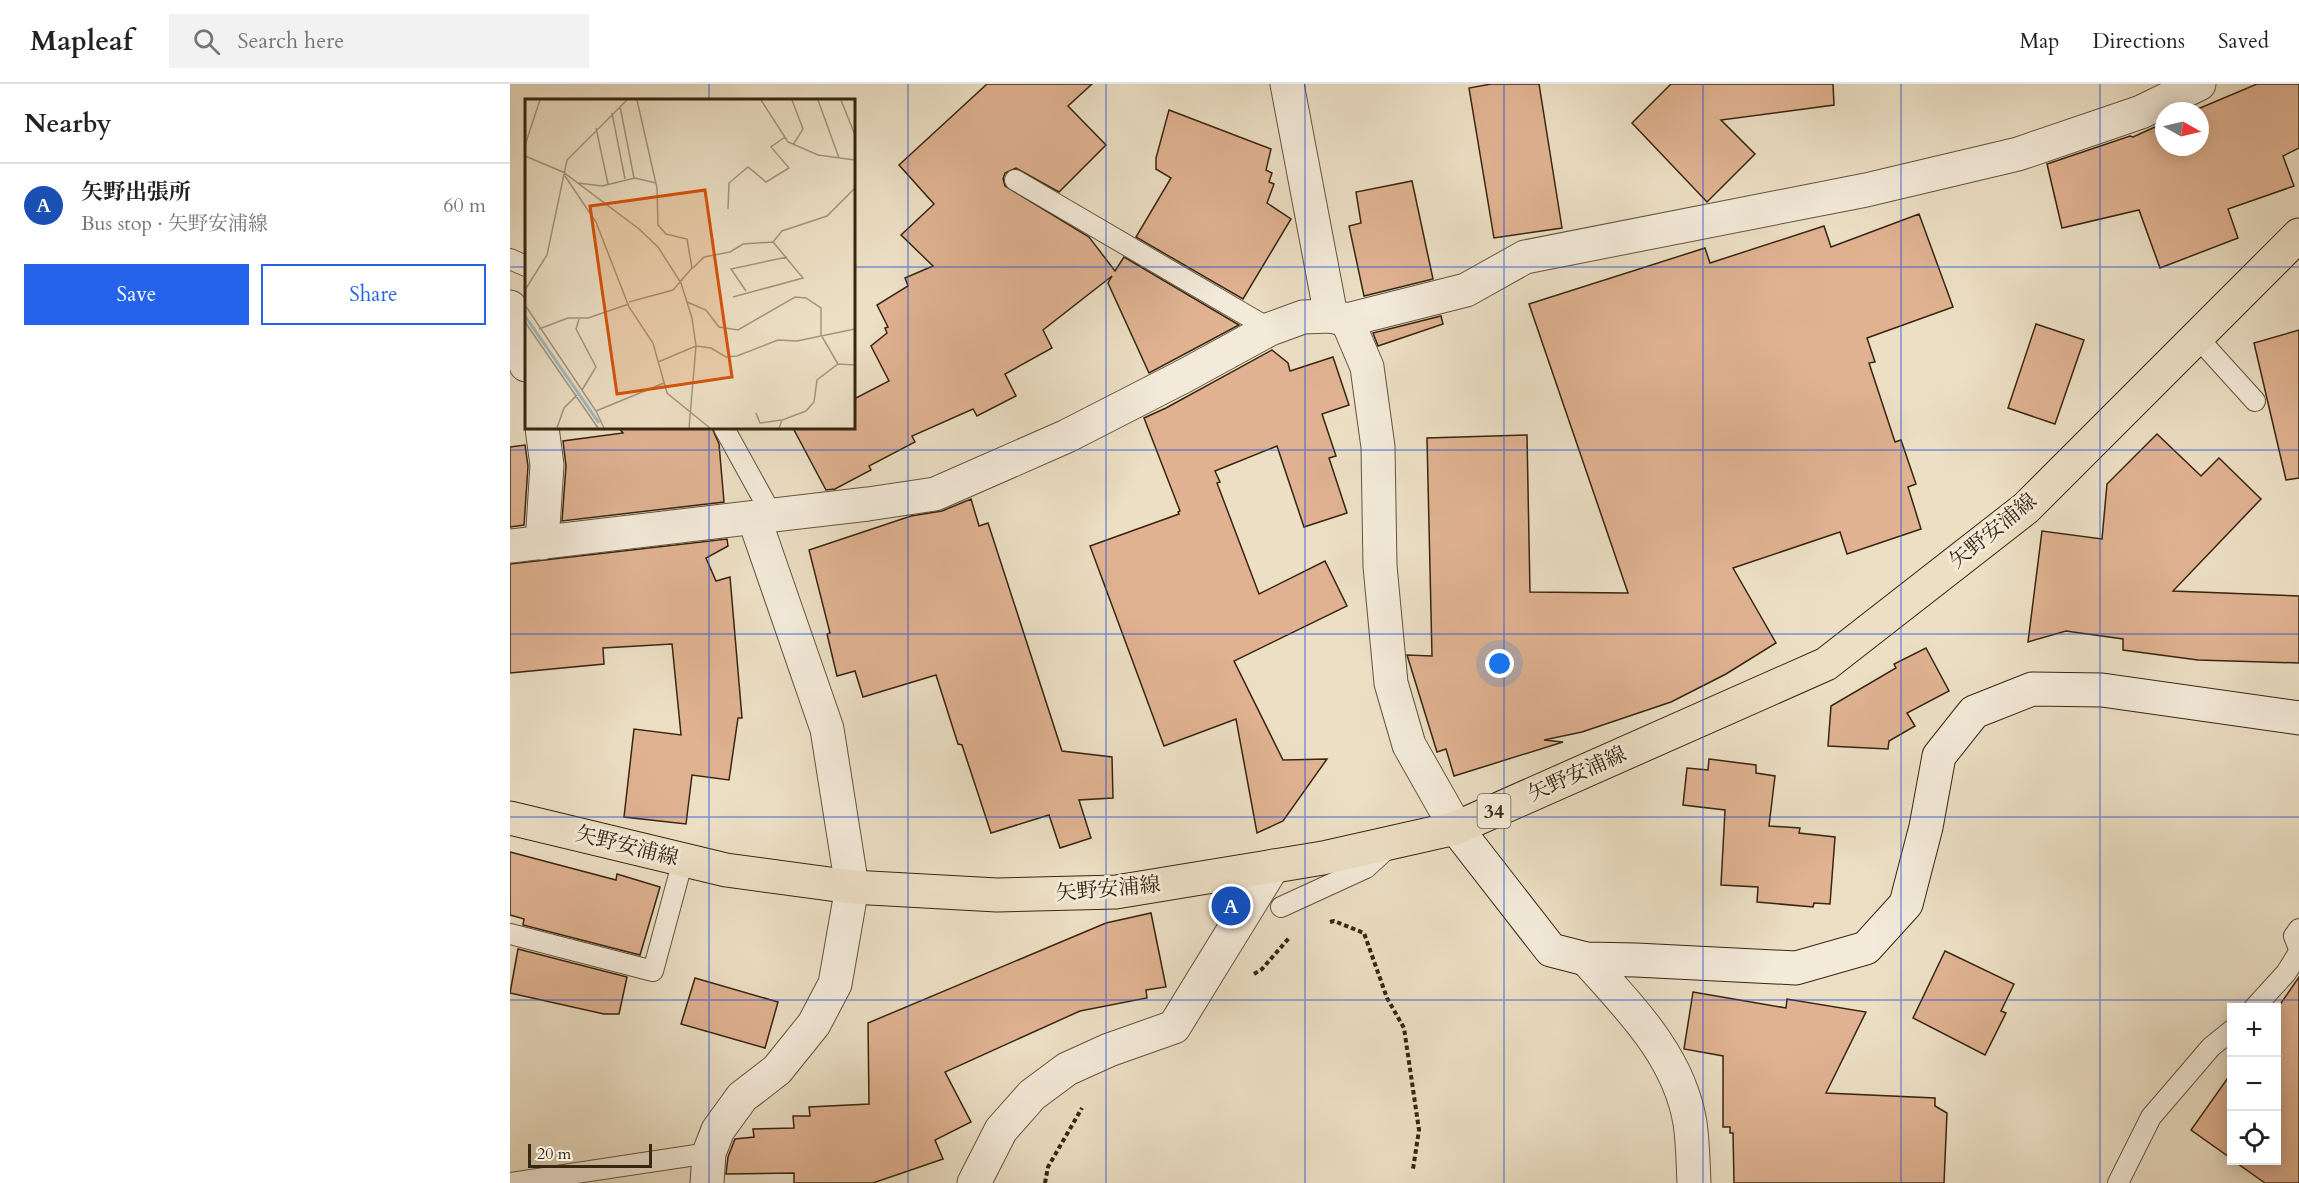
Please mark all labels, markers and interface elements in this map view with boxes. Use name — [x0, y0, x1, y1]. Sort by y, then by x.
search box — [169, 14, 589, 68]
text: Mapleaf — [30, 22, 133, 60]
icon: search — [190, 25, 223, 58]
text: Search here — [238, 26, 344, 56]
text: Map — [2019, 27, 2059, 56]
text: Directions — [2092, 27, 2185, 56]
text: Saved — [2218, 27, 2269, 56]
inset map — [525, 99, 855, 429]
north arrow — [2155, 102, 2209, 156]
text: Nearby — [24, 106, 112, 141]
text: 矢野出張所 — [81, 177, 191, 207]
text: A — [36, 192, 51, 219]
text: 60 m — [443, 192, 486, 219]
text: Bus stop · 矢野安浦線 — [81, 210, 268, 237]
button: Save — [24, 264, 249, 325]
button: Share — [261, 264, 486, 325]
street label: 矢野安浦線 — [1943, 487, 2043, 575]
your location — [1485, 649, 1514, 678]
street label: 矢野安浦線 — [1523, 739, 1631, 809]
road number: 34 — [1478, 794, 1510, 828]
street label: 矢野安浦線 — [573, 819, 681, 873]
street label: 矢野安浦線 — [1054, 870, 1162, 908]
pin: A — [1212, 884, 1250, 928]
map controls — [2227, 1003, 2281, 1165]
button: + — [2227, 1003, 2281, 1057]
button: − — [2227, 1057, 2281, 1111]
button: locate — [2227, 1111, 2281, 1165]
scale bar — [528, 1141, 652, 1168]
text: 20 m — [537, 1143, 571, 1165]

